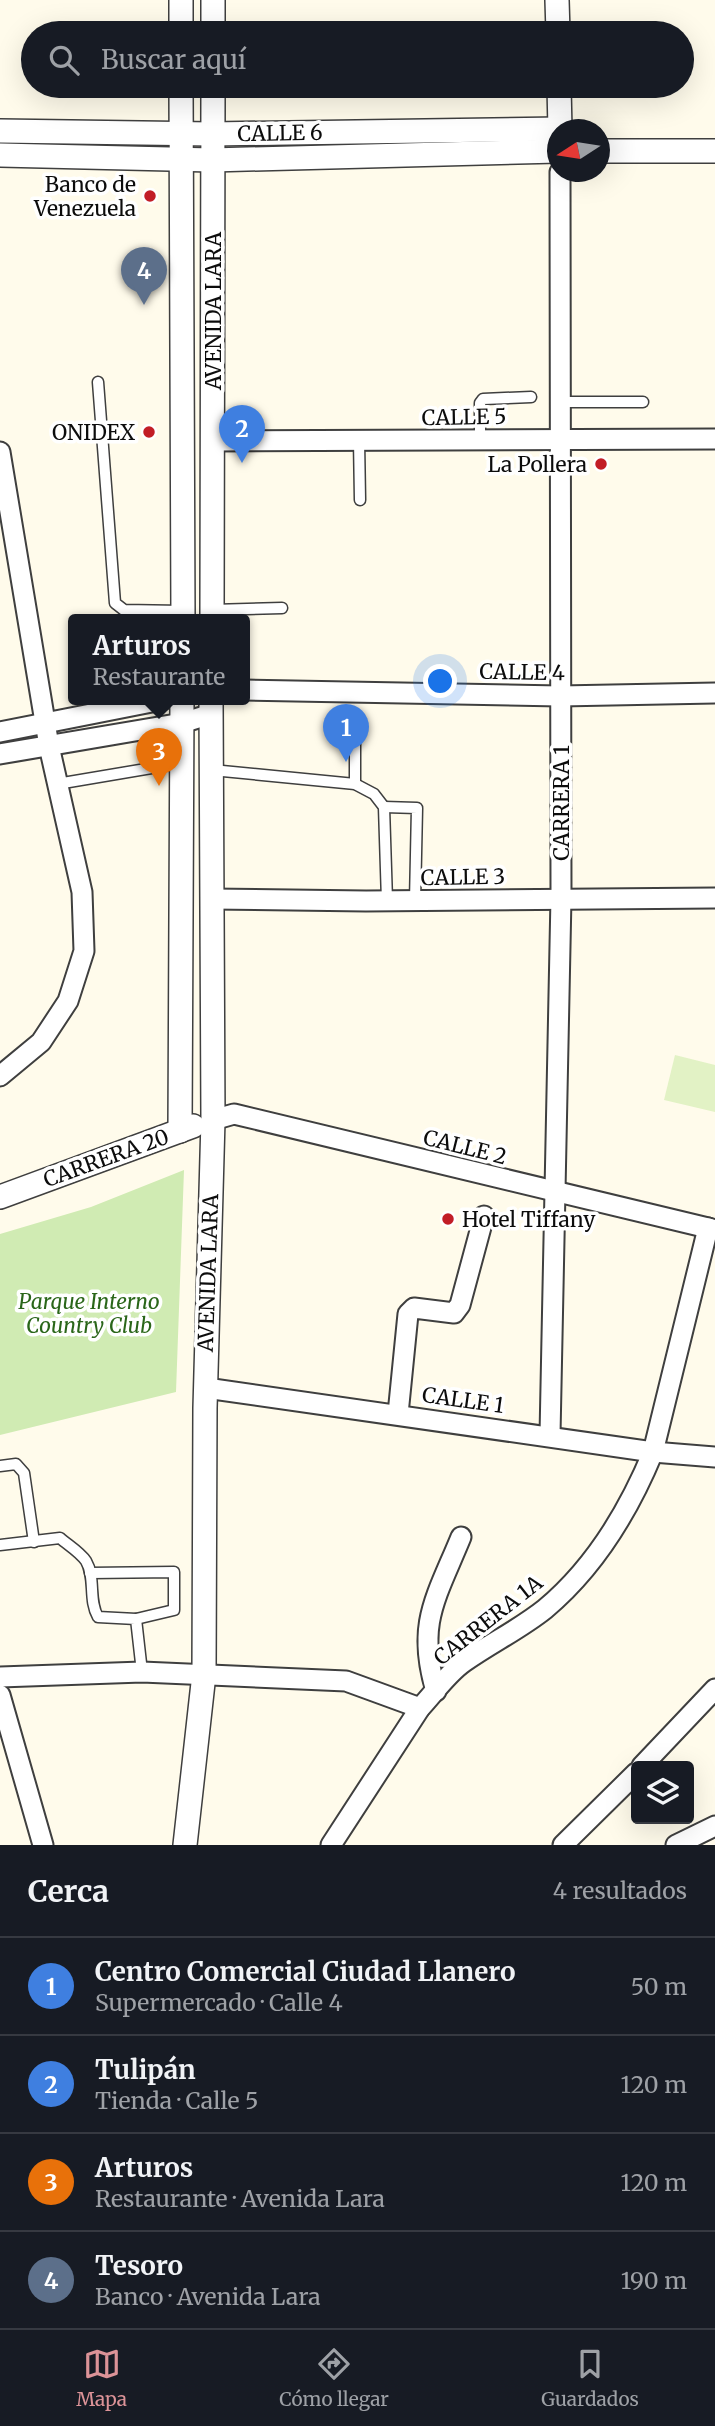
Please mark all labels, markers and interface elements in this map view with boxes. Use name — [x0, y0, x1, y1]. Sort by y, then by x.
search box — [21, 21, 694, 98]
icon: search — [45, 41, 83, 79]
text: Buscar aquí — [101, 43, 246, 76]
street label: CALLE 6 — [237, 119, 323, 147]
north arrow — [547, 119, 610, 182]
place label: Banco de Venezuela — [33, 171, 136, 222]
marker: Banco de Venezuela — [142, 188, 158, 204]
street label: AVENIDA LARA — [200, 232, 227, 391]
pin: 4 — [121, 247, 167, 305]
street label: CALLE 5 — [421, 403, 507, 431]
pin: 2 — [219, 405, 265, 463]
place label: ONIDEX — [52, 419, 135, 446]
marker: ONIDEX — [141, 424, 157, 440]
place label: La Pollera — [487, 451, 587, 478]
marker: La Pollera — [593, 456, 609, 472]
popup — [68, 614, 250, 705]
text: Arturos — [93, 629, 191, 662]
street label: CALLE 4 — [479, 658, 565, 686]
text: Restaurante — [93, 662, 225, 691]
your location — [423, 664, 457, 698]
pin: 1 — [323, 704, 369, 762]
pin: 3 — [136, 728, 182, 786]
street label: CARRERA 1 — [548, 745, 575, 861]
street label: CALLE 3 — [420, 863, 506, 891]
street label: CARRERA 20 — [39, 1123, 173, 1193]
street label: CALLE 2 — [420, 1124, 510, 1170]
street label: AVENIDA LARA — [192, 1193, 224, 1353]
place label: Hotel Tiffany — [462, 1206, 596, 1233]
marker: Hotel Tiffany — [440, 1211, 456, 1227]
park label: Parque Interno Country Club — [18, 1288, 160, 1339]
street label: CALLE 1 — [421, 1381, 505, 1419]
street label: CARRERA 1A — [428, 1569, 548, 1671]
map controls — [631, 1761, 694, 1824]
button: layers — [631, 1761, 694, 1824]
text: Cerca — [28, 1872, 109, 1910]
text: 4 resultados — [553, 1876, 687, 1905]
text: Centro Comercial Ciudad Llanero — [95, 1955, 515, 1988]
text: 1 — [46, 1972, 56, 2001]
text: 50 m — [631, 1972, 687, 2001]
text: Supermercado · Calle 4 — [95, 1988, 343, 2017]
text: Tulipán — [95, 2053, 196, 2086]
text: 2 — [44, 2070, 58, 2099]
text: 120 m — [621, 2070, 687, 2099]
text: Tienda · Calle 5 — [95, 2086, 258, 2115]
text: Arturos — [95, 2151, 193, 2184]
text: 3 — [44, 2168, 58, 2197]
text: 120 m — [621, 2168, 687, 2197]
text: Restaurante · Avenida Lara — [95, 2184, 385, 2213]
text: Tesoro — [95, 2249, 183, 2282]
text: 4 — [44, 2266, 58, 2295]
text: 190 m — [621, 2266, 687, 2295]
text: Banco · Avenida Lara — [95, 2282, 321, 2311]
tab: Mapa — [76, 2345, 127, 2411]
tab: Cómo llegar — [279, 2345, 389, 2411]
tab: Guardados — [541, 2345, 639, 2411]

